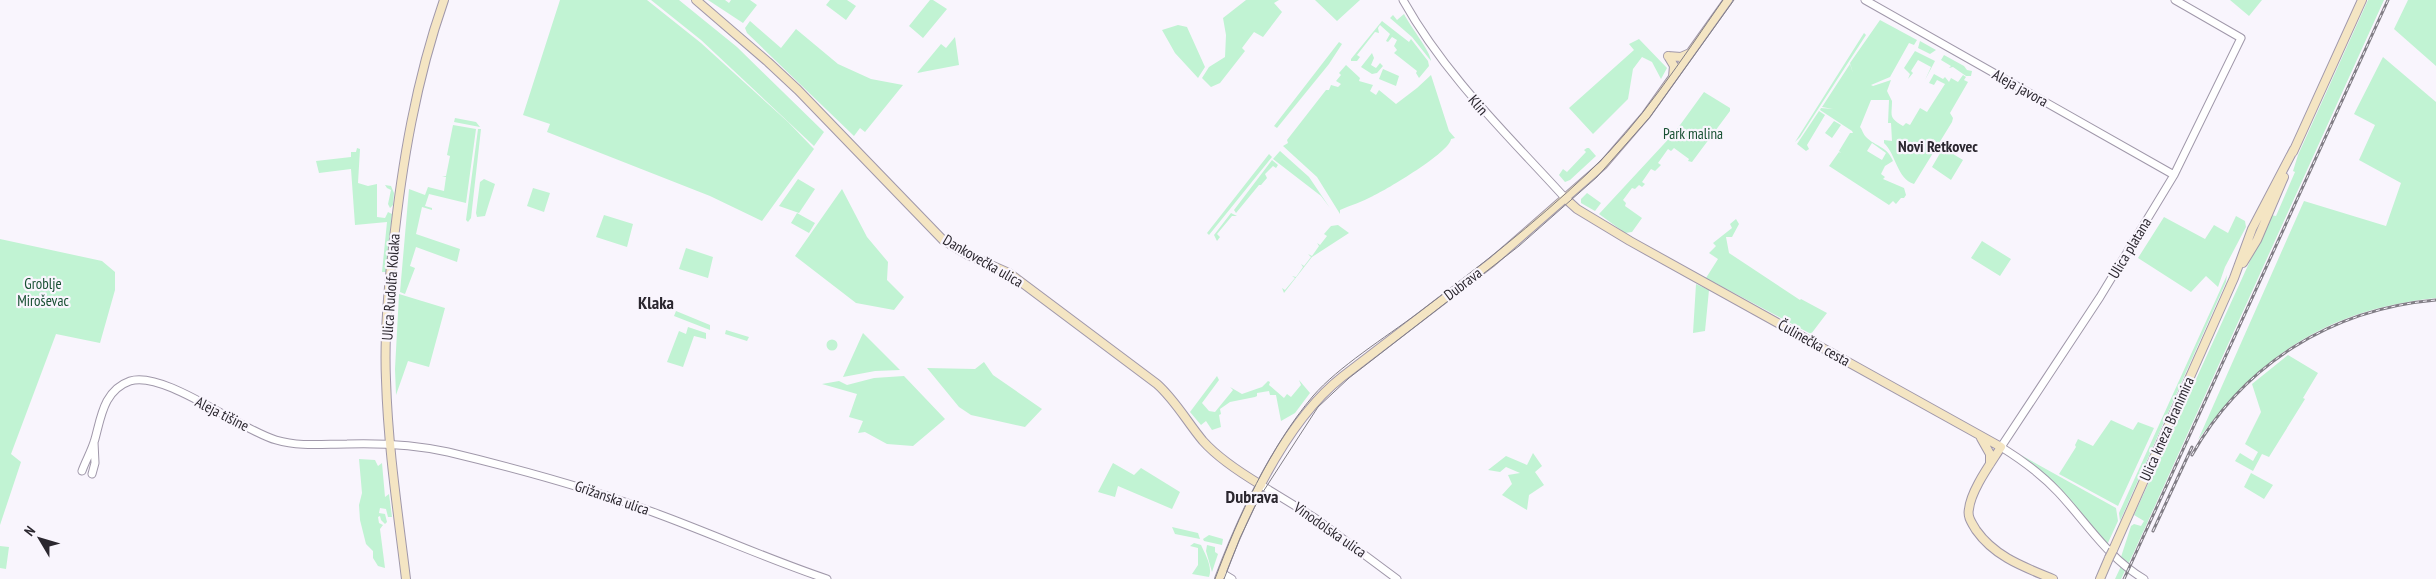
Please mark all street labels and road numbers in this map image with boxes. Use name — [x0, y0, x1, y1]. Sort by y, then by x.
street label: Aleja javora — [1989, 65, 2051, 111]
street label: Klin — [1464, 91, 1492, 119]
street label: Ulica platana — [2104, 214, 2155, 282]
street label: Dankovečka ulica — [940, 230, 1027, 291]
street label: Ulica Rudolfa Kolaka — [377, 233, 404, 341]
street label: Dubrava — [1440, 263, 1486, 304]
street label: Čulinečka cesta — [1775, 315, 1854, 370]
street label: Ulica kneza Branimira — [2135, 374, 2198, 484]
street label: Aleja tišine — [192, 392, 252, 435]
street label: Grižanska ulica — [572, 476, 652, 519]
street label: Vinodolska ulica — [1289, 497, 1370, 562]

